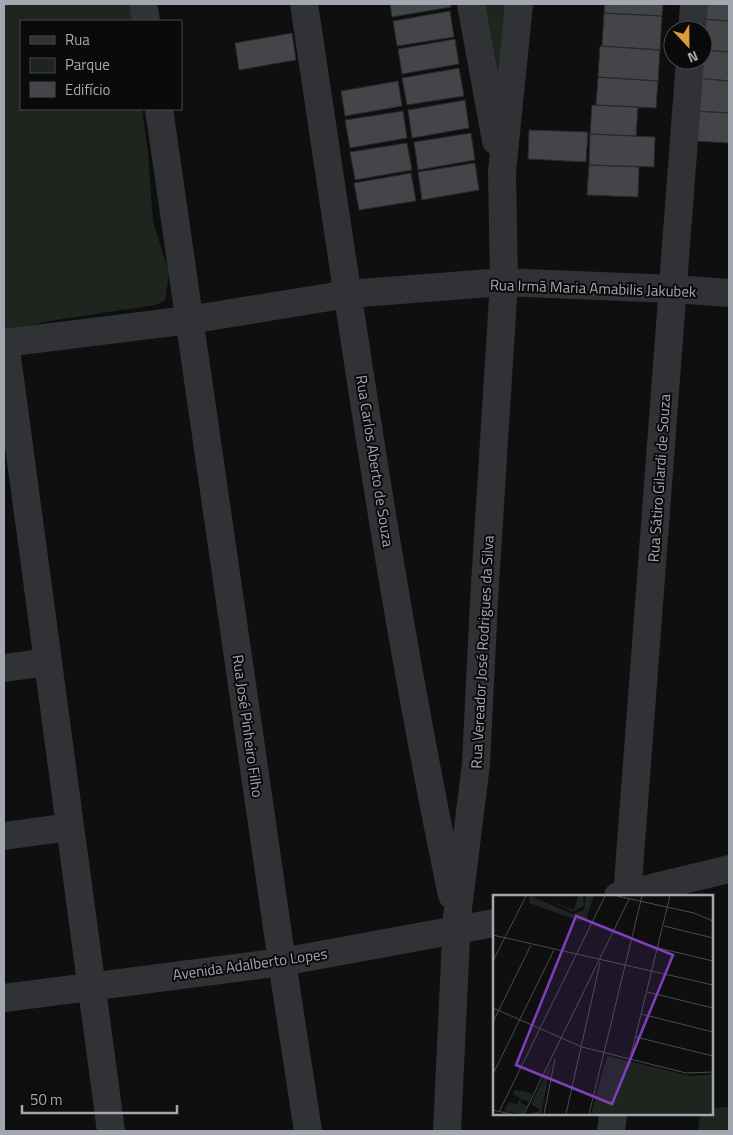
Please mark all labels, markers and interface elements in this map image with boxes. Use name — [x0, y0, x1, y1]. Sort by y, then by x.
legend — [20, 20, 182, 110]
north arrow — [663, 20, 713, 70]
text: Rua — [65, 28, 90, 51]
text: N — [685, 46, 701, 69]
text: Parque — [65, 53, 110, 76]
text: Edifício — [65, 78, 110, 101]
street label: Rua Irmã Maria Amabilis Jakubek — [489, 273, 697, 303]
street label: Rua Carlos Aberto de Souza — [350, 373, 400, 549]
street label: Rua Sátiro Gilardi de Souza — [642, 393, 676, 563]
street label: Rua Vereador José Rodrigues da Silva — [464, 534, 500, 769]
street label: Rua José Pinheiro Filho — [227, 653, 269, 799]
inset map — [493, 895, 713, 1115]
street label: Avenida Adalberto Lopes — [171, 942, 329, 986]
scale bar — [22, 1082, 178, 1114]
text: 50 m — [30, 1088, 63, 1111]

